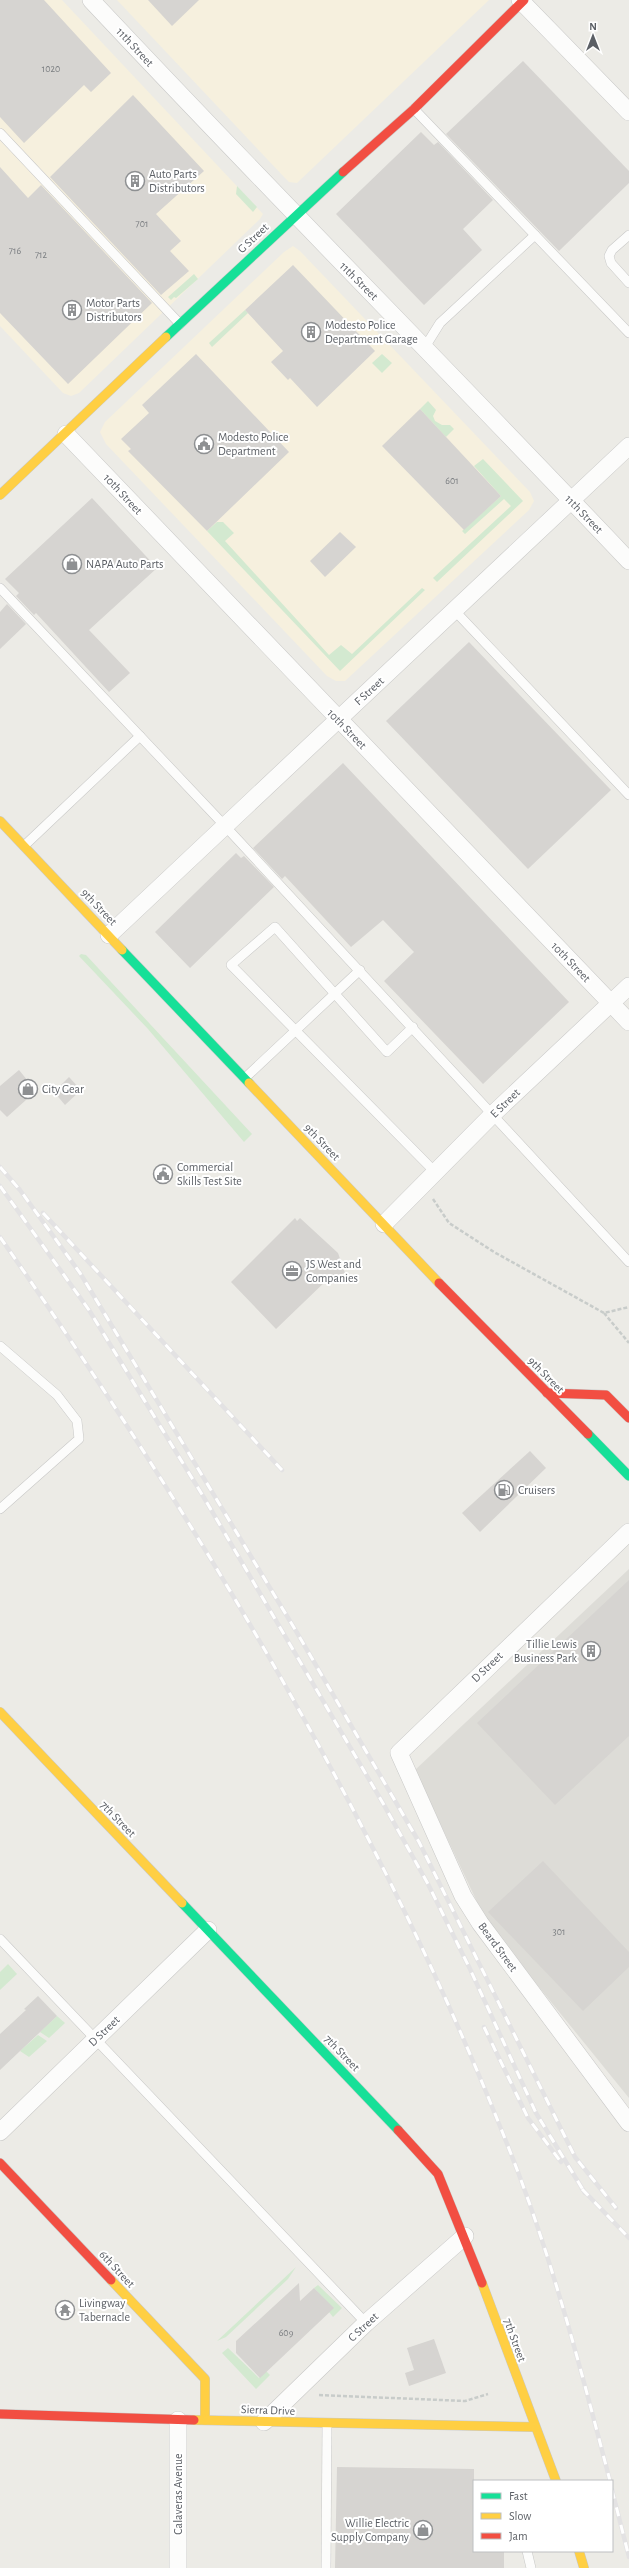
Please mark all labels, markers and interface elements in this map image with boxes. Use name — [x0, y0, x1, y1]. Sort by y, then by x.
north arrow — [573, 16, 613, 56]
text: N — [589, 21, 597, 32]
street label: 11th Street — [114, 25, 156, 69]
house number: 1020 — [42, 64, 60, 74]
place label: Auto Parts Distributors — [149, 168, 205, 194]
building icon: Auto Parts Distributors — [124, 170, 146, 192]
house number: 701 — [136, 219, 148, 229]
street label: G Street — [235, 221, 271, 255]
house number: 716 — [9, 246, 21, 256]
house number: 712 — [35, 250, 48, 260]
street label: 11th Street — [338, 260, 381, 303]
place label: Motor Parts Distributors — [86, 297, 142, 323]
building icon: Motor Parts Distributors — [61, 299, 83, 321]
place label: Modesto Police Department Garage — [325, 319, 418, 345]
building icon: Modesto Police Department Garage — [300, 321, 322, 343]
place label: Modesto Police Department — [218, 431, 289, 457]
public building icon: Modesto Police Department — [193, 433, 215, 455]
street label: 10th Street — [101, 471, 145, 517]
house number: 601 — [445, 476, 459, 486]
street label: 11th Street — [563, 492, 605, 536]
shop icon: NAPA Auto Parts — [61, 553, 83, 575]
place label: NAPA Auto Parts — [86, 558, 164, 570]
street label: F Street — [352, 674, 386, 707]
street label: 10th Street — [325, 707, 369, 752]
street label: 9th Street — [79, 886, 119, 928]
street label: 10th Street — [549, 940, 593, 985]
shop icon: City Gear — [17, 1078, 39, 1100]
place label: City Gear — [42, 1083, 84, 1096]
street label: E Street — [488, 1086, 522, 1120]
street label: 9th Street — [302, 1121, 342, 1163]
place label: Commercial Skills Test Site — [177, 1161, 242, 1187]
public building icon: Commercial Skills Test Site — [152, 1163, 174, 1185]
place label: JS West and Companies — [306, 1258, 361, 1284]
office icon: JS West and Companies — [281, 1260, 303, 1282]
street label: 9th Street — [526, 1355, 567, 1396]
fuel station icon: Cruisers — [493, 1479, 515, 1501]
place label: Cruisers — [518, 1484, 555, 1496]
place label: Tillie Lewis Business Park — [514, 1638, 578, 1664]
building icon: Tillie Lewis Business Park — [580, 1640, 602, 1662]
street label: D Street — [469, 1649, 505, 1685]
street label: 7th Street — [98, 1799, 138, 1840]
street label: Beard Street — [476, 1920, 520, 1974]
house number: 301 — [553, 1927, 565, 1937]
street label: D Street — [86, 2013, 122, 2049]
street label: 7th Street — [322, 2033, 362, 2074]
street label: 6th Street — [97, 2248, 137, 2290]
place label: Livingway Tabernacle — [79, 2297, 130, 2323]
temple icon: Livingway Tabernacle — [54, 2299, 76, 2321]
street label: C Street — [346, 2310, 381, 2344]
street label: 7th Street — [502, 2317, 528, 2363]
house number: 609 — [279, 2328, 294, 2338]
street label: Sierra Drive — [241, 2403, 295, 2417]
street label: Calaveras Avenue — [172, 2453, 184, 2535]
legend — [473, 2480, 613, 2552]
text: Fast — [509, 2490, 528, 2502]
text: Slow — [509, 2510, 531, 2522]
place label: Willie Electric Supply Company — [331, 2517, 409, 2544]
shop icon: Willie Electric Supply Company — [412, 2519, 434, 2541]
text: Jam — [509, 2530, 528, 2542]

